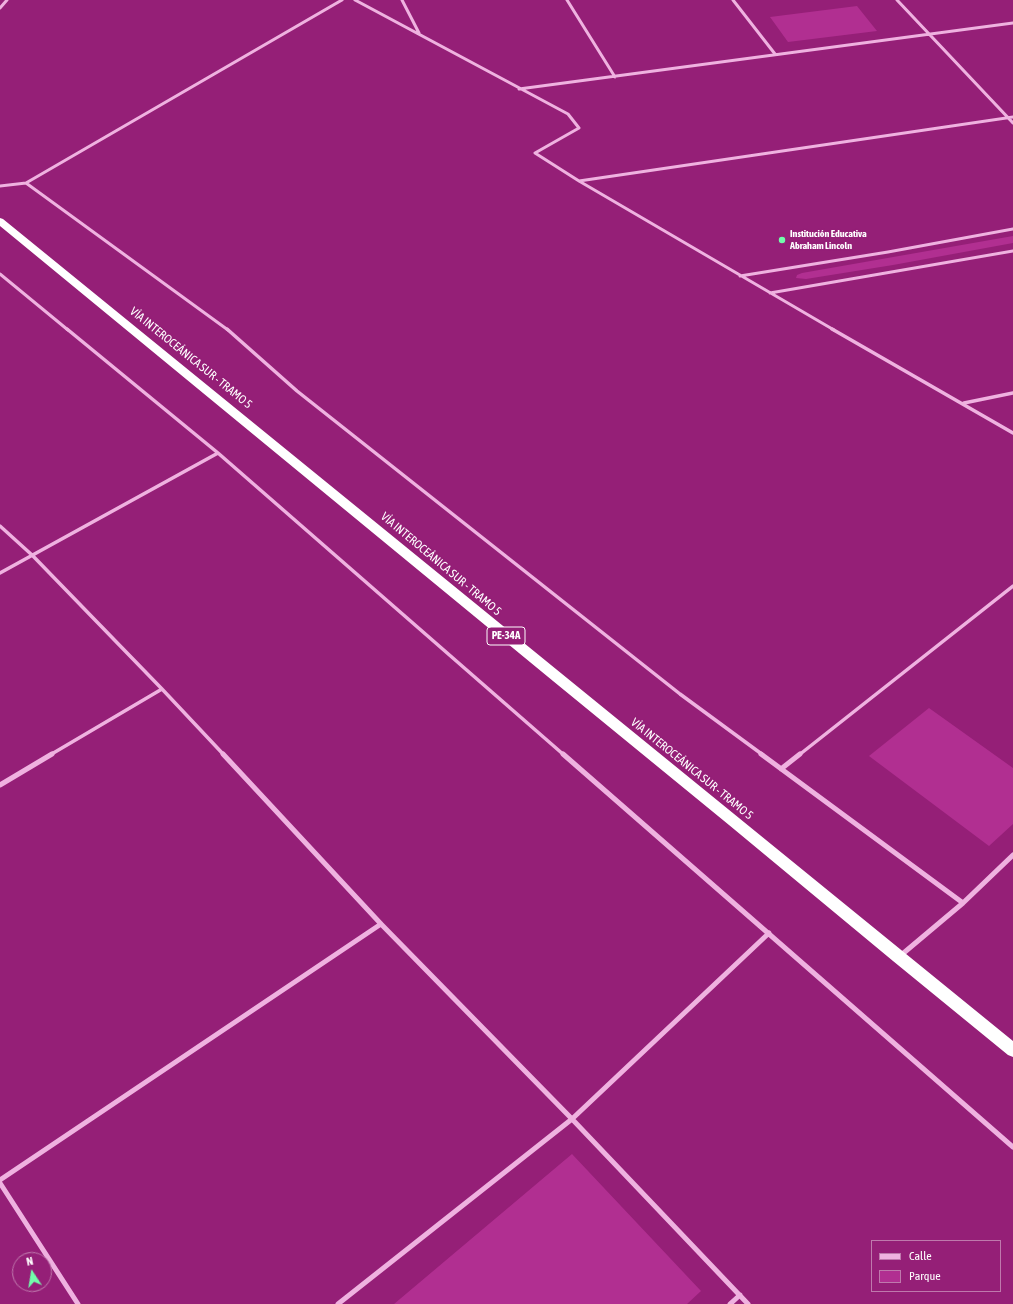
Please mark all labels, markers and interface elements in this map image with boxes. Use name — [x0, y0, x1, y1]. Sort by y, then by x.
place label: Institución Educativa Abraham Lincoln — [790, 228, 867, 252]
marker: Institución Educativa Abraham Lincoln — [777, 235, 787, 245]
street label: VÍA INTEROCEÁNICA SUR - TRAMO 5 — [127, 304, 255, 412]
street label: VÍA INTEROCEÁNICA SUR - TRAMO 5 — [378, 509, 504, 619]
road number: PE-34A — [487, 627, 525, 645]
street label: VÍA INTEROCEÁNICA SUR - TRAMO 5 — [628, 715, 756, 823]
legend — [871, 1240, 1001, 1292]
text: Calle — [909, 1249, 932, 1263]
north arrow — [12, 1252, 52, 1292]
text: N — [25, 1255, 34, 1268]
text: Parque — [909, 1269, 941, 1283]

